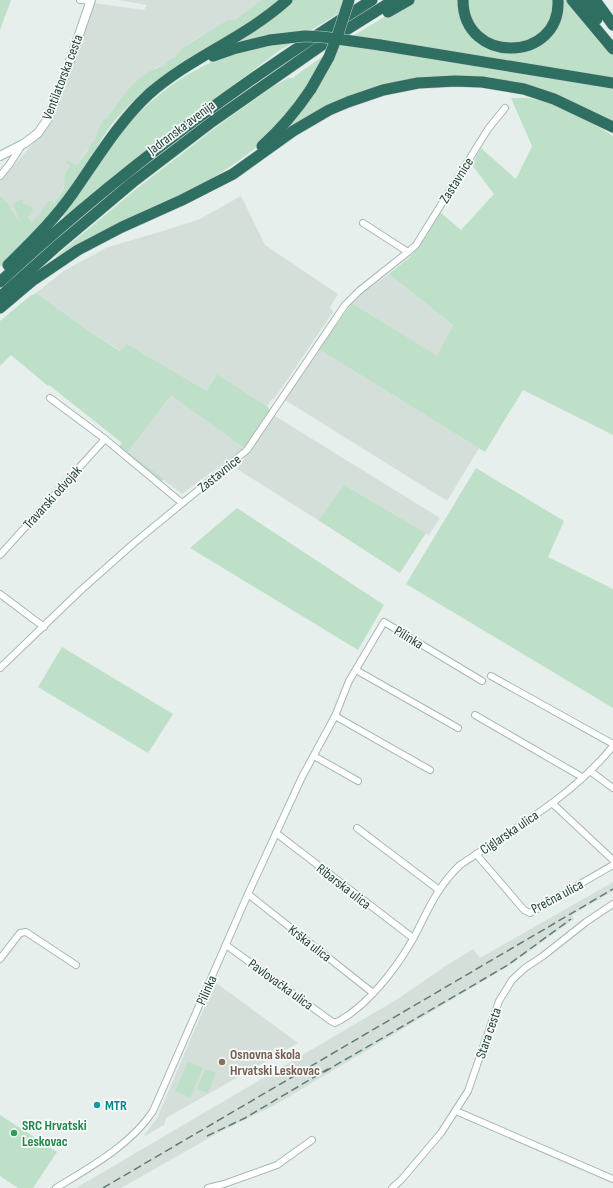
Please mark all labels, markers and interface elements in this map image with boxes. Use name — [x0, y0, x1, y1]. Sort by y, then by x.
street label: Ventilatorska cesta — [38, 32, 87, 122]
street label: Jadranska avenija — [143, 97, 218, 159]
street label: Zastavnice — [436, 154, 477, 206]
street label: Zastavnice — [194, 451, 244, 496]
street label: Travarski odvojak — [20, 462, 86, 533]
street label: Pilinka — [391, 622, 426, 653]
street label: Ciglarska ulica — [477, 807, 542, 858]
street label: Ribarska ulica — [313, 860, 374, 913]
street label: Prečna ulica — [528, 876, 586, 917]
street label: Krška ulica — [285, 921, 335, 966]
street label: Pavlovačka ulica — [245, 955, 316, 1014]
street label: Pilinka — [192, 973, 220, 1008]
street label: Stara cesta — [472, 1005, 505, 1061]
place label: Osnovna škola Hrvatski Leskovac — [230, 1046, 320, 1079]
marker: Osnovna škola Hrvatski Leskovac — [217, 1057, 227, 1067]
place label: MTR — [105, 1097, 127, 1114]
marker: MTR — [92, 1100, 102, 1110]
place label: SRC Hrvatski Leskovac — [22, 1117, 87, 1150]
marker: SRC Hrvatski Leskovac — [9, 1128, 19, 1138]

